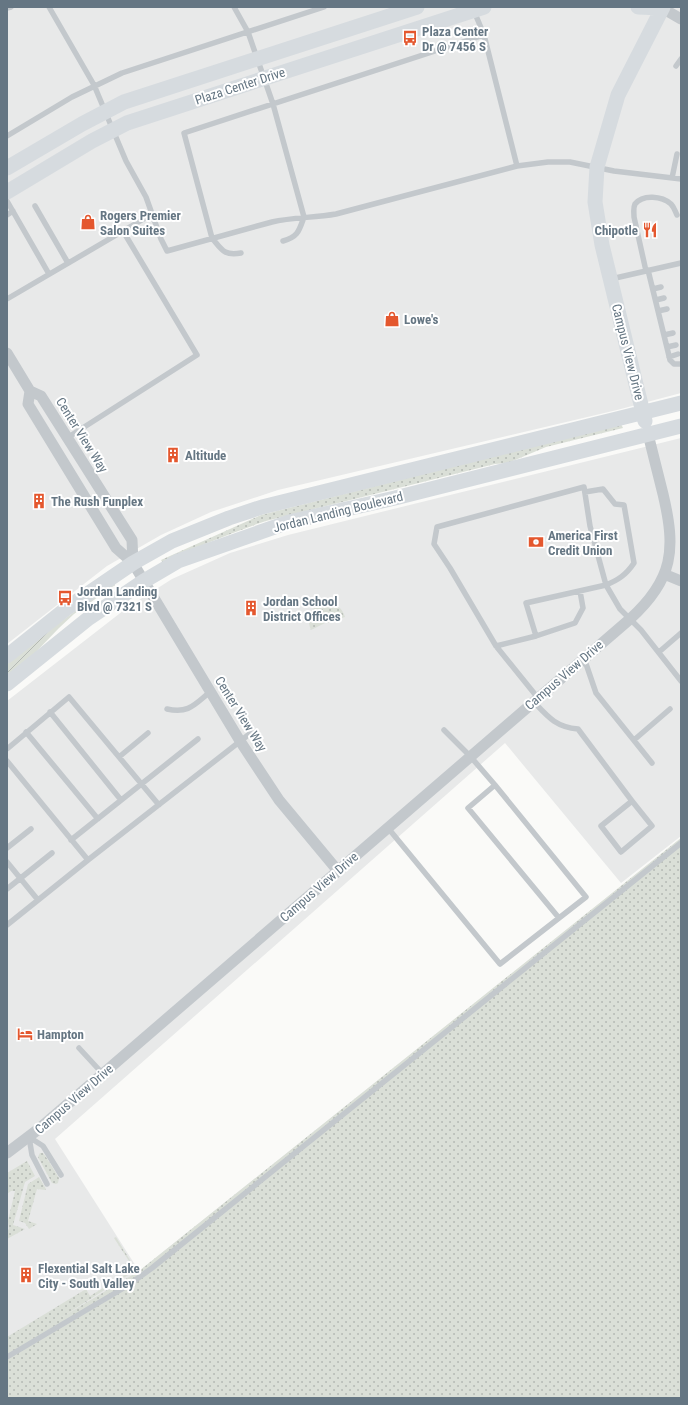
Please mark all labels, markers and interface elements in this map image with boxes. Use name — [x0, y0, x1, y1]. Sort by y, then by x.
place label: Plaza Center Dr @ 7456 S — [422, 24, 489, 54]
bus stop icon: Plaza Center Dr @ 7456 S — [401, 29, 419, 47]
street label: Plaza Center Drive — [193, 64, 287, 108]
place label: Rogers Premier Salon Suites — [100, 208, 182, 238]
shop icon: Rogers Premier Salon Suites — [79, 213, 97, 231]
restaurant icon: Chipotle — [641, 221, 659, 239]
place label: Chipotle — [595, 223, 638, 238]
street label: Campus View Drive — [609, 302, 647, 402]
shop icon: Lowe's — [383, 310, 401, 328]
place label: Lowe's — [404, 312, 439, 327]
street label: Center View Way — [53, 395, 111, 476]
building icon: Altitude — [164, 446, 182, 464]
place label: Altitude — [185, 448, 226, 463]
street label: Jordan Landing Boulevard — [272, 489, 404, 535]
building icon: The Rush Funplex — [30, 492, 48, 510]
place label: The Rush Funplex — [51, 494, 143, 509]
place label: America First Credit Union — [548, 528, 618, 558]
bank icon: America First Credit Union — [527, 533, 545, 551]
place label: Jordan Landing Blvd @ 7321 S — [77, 584, 157, 614]
bus stop icon: Jordan Landing Blvd @ 7321 S — [56, 589, 74, 607]
place label: Jordan School District Offices — [263, 594, 341, 624]
building icon: Jordan School District Offices — [242, 599, 260, 617]
street label: Campus View Drive — [522, 637, 606, 713]
street label: Center View Way — [212, 674, 270, 755]
street label: Campus View Drive — [277, 849, 361, 925]
hotel icon: Hampton — [16, 1025, 34, 1043]
place label: Hampton — [37, 1027, 84, 1042]
street label: Campus View Drive — [32, 1061, 116, 1137]
place label: Flexential Salt Lake City - South Valley — [38, 1261, 140, 1291]
building icon: Flexential Salt Lake City - South Valley — [17, 1266, 35, 1284]

